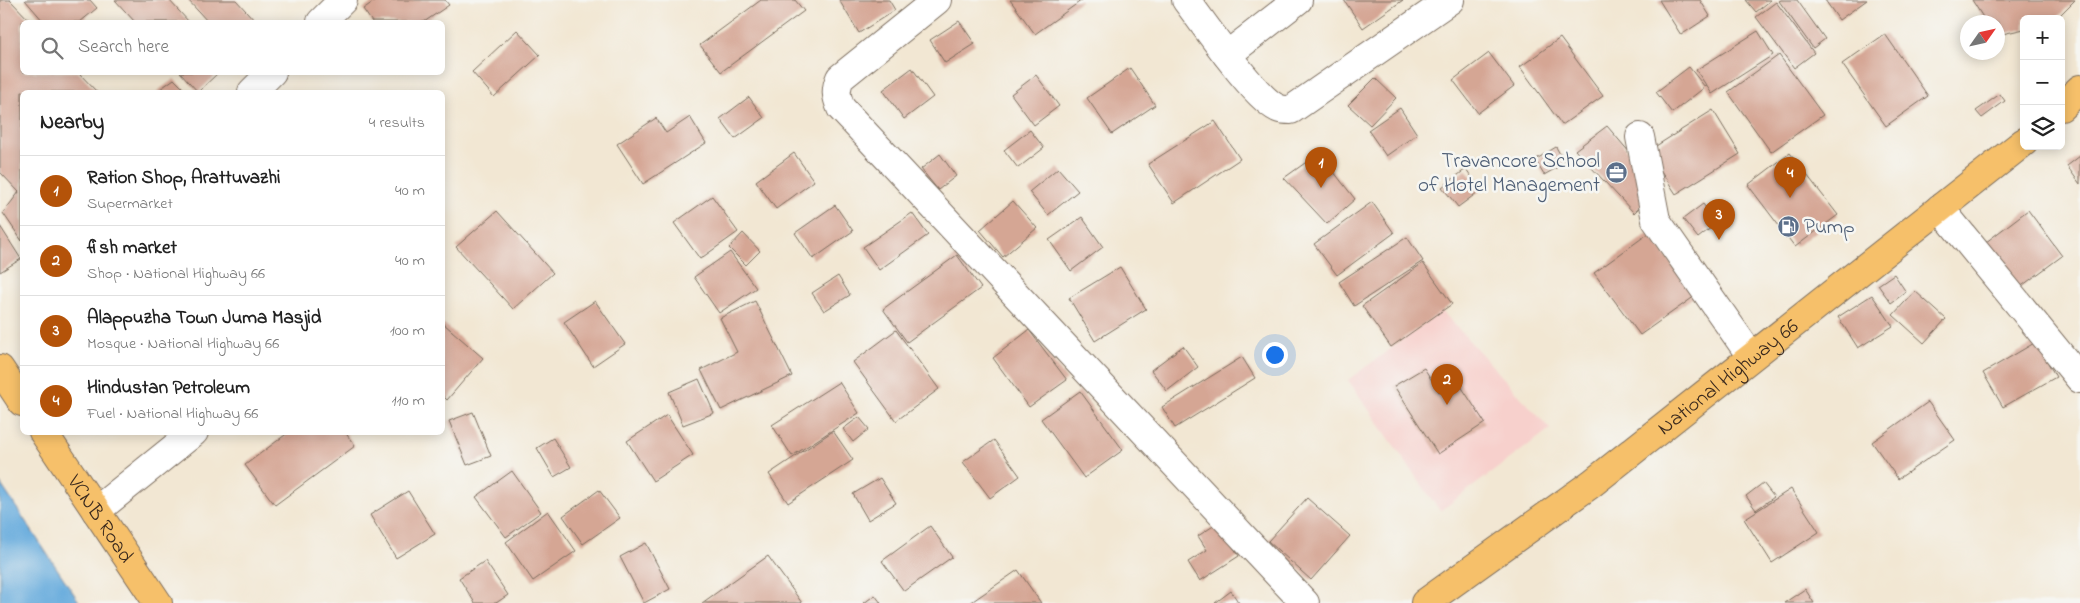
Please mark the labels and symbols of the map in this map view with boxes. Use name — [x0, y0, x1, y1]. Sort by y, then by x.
north arrow — [1960, 15, 2005, 60]
pin: 1 — [1305, 147, 1337, 188]
place label: Travancore School of Hotel Management — [1418, 147, 1600, 203]
pin: 4 — [1774, 157, 1806, 198]
office icon: Travancore School of Hotel Management — [1604, 160, 1628, 184]
pin: 3 — [1703, 199, 1735, 240]
place label: Pump — [1804, 213, 1855, 243]
fuel station icon: Pump — [1776, 214, 1800, 238]
street label: National Highway 66 — [1651, 313, 1806, 443]
your location — [1262, 342, 1288, 368]
pin: 2 — [1431, 364, 1463, 405]
street label: VCNB Road — [58, 468, 140, 570]

